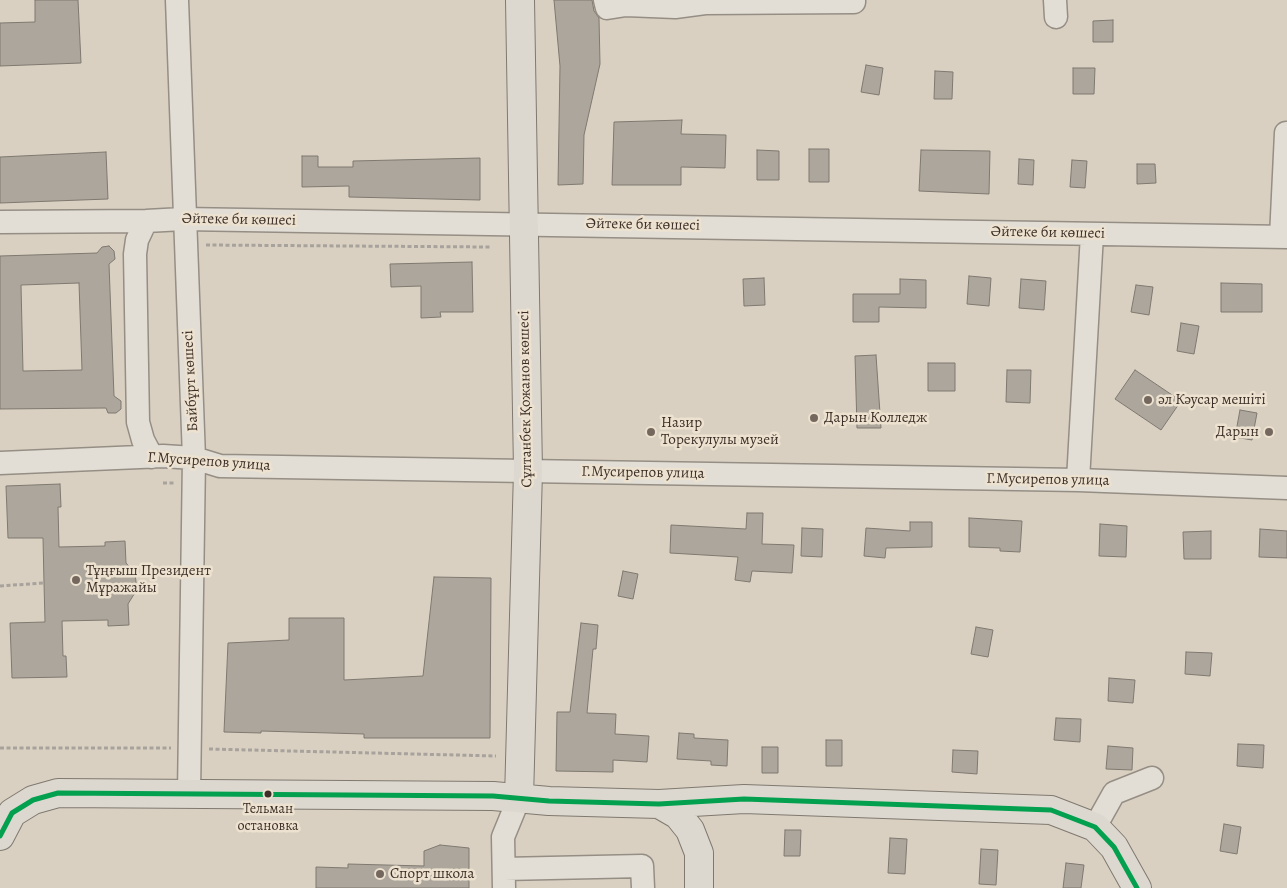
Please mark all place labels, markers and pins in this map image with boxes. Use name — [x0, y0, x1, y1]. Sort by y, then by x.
place label: әл Кәусар мешіті — [1158, 391, 1266, 409]
marker: әл Кәусар мешіті — [1142, 394, 1154, 406]
place label: Дарын Колледж — [824, 409, 927, 427]
marker: Дарын Колледж — [808, 412, 820, 424]
place label: Назир Торекулулы музей — [661, 414, 779, 449]
place label: Дарын — [1216, 423, 1259, 441]
marker: Назир Торекулулы музей — [645, 426, 657, 438]
marker: Дарын — [1263, 426, 1275, 438]
place label: Тұңғыш Президент Мұражайы — [86, 562, 211, 597]
marker: Тұңғыш Президент Мұражайы — [70, 574, 82, 586]
marker: Тельман остановка — [263, 789, 273, 799]
place label: Тельман остановка — [237, 802, 299, 834]
place label: Спорт школа — [390, 865, 474, 883]
marker: Спорт школа — [374, 868, 386, 880]

